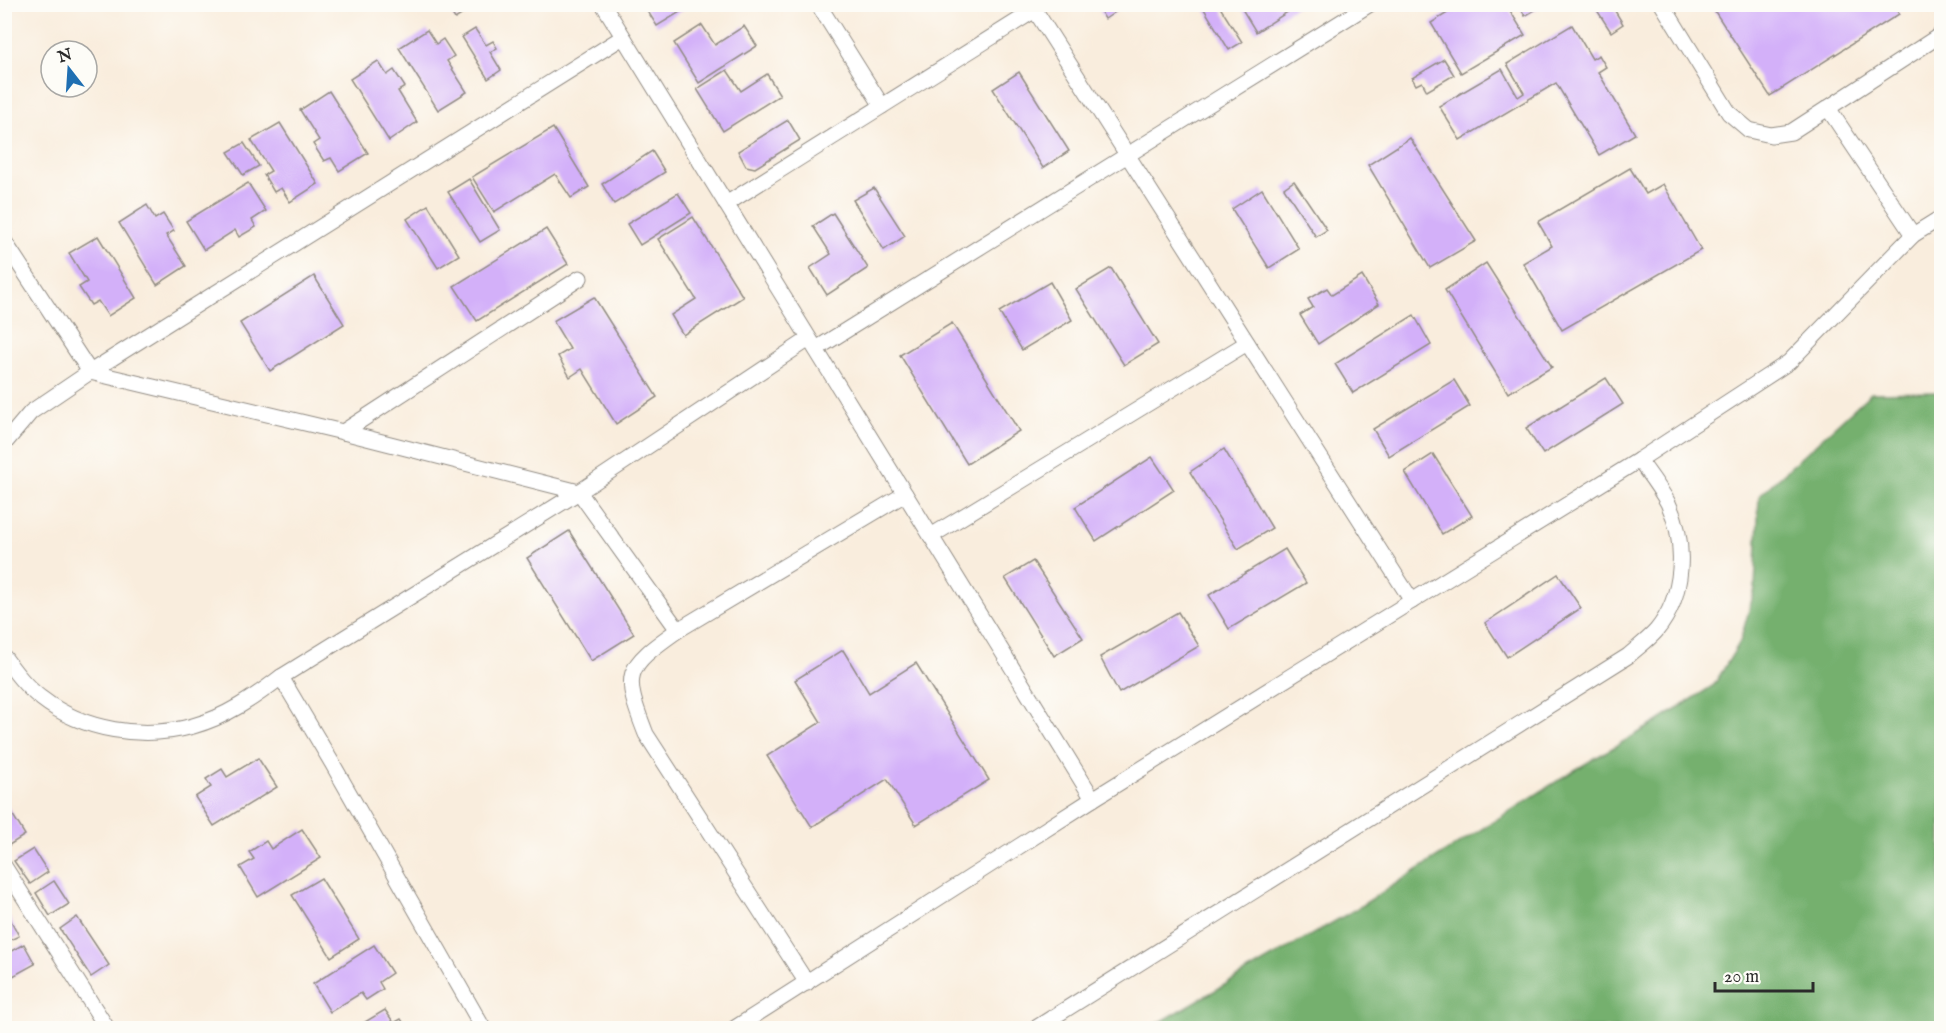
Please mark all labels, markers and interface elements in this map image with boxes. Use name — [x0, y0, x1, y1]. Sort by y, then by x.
north arrow — [39, 39, 99, 99]
text: N — [55, 45, 75, 68]
scale bar — [1715, 955, 1812, 993]
text: 20 m — [1724, 966, 1759, 989]

